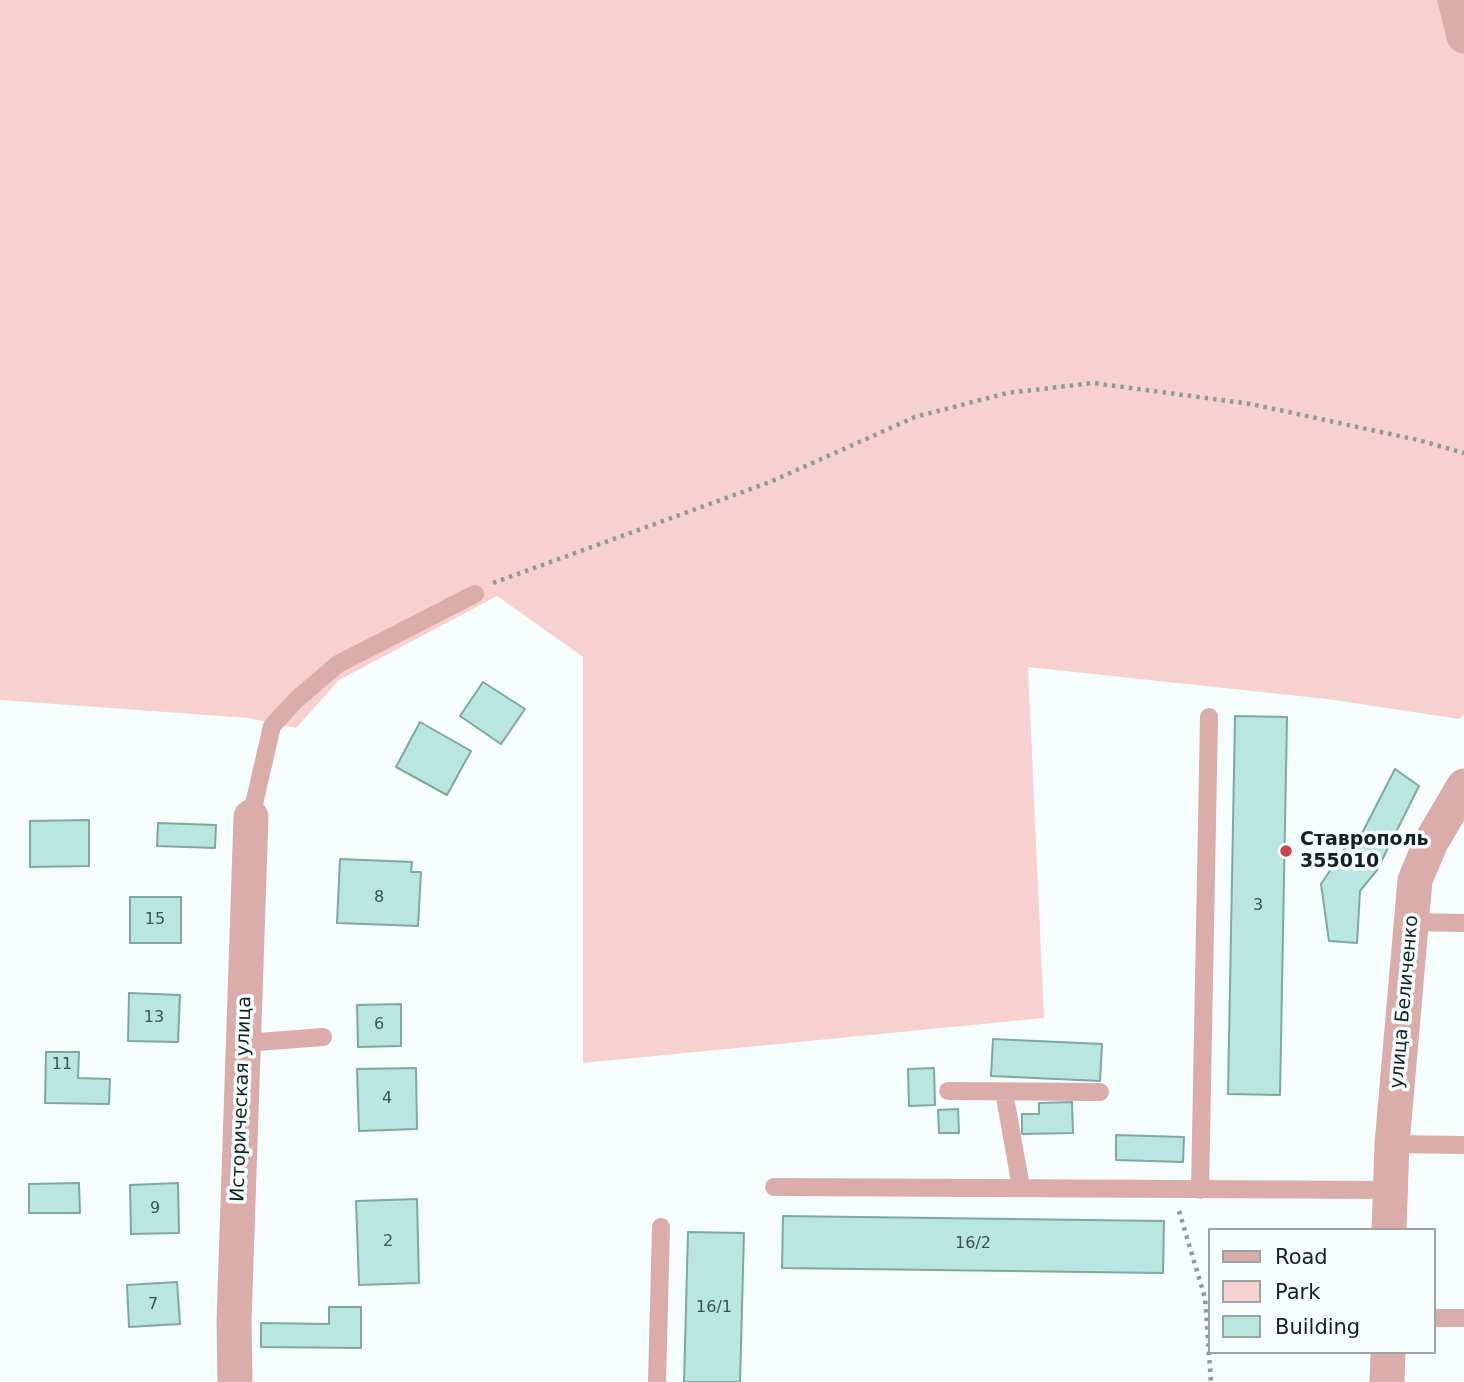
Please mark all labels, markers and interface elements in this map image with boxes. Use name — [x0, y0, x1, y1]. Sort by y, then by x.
place label: Ставрополь 355010 — [1300, 829, 1429, 873]
marker: Ставрополь 355010 — [1278, 843, 1294, 859]
house number: 8 — [374, 888, 384, 908]
house number: 3 — [1253, 896, 1263, 916]
house number: 15 — [145, 910, 165, 930]
street label: улица Беличенко — [1386, 914, 1424, 1090]
street label: Историческая улица — [227, 996, 257, 1202]
house number: 13 — [144, 1008, 164, 1028]
house number: 6 — [374, 1015, 384, 1035]
house number: 11 — [52, 1055, 72, 1075]
house number: 4 — [382, 1089, 392, 1109]
house number: 9 — [150, 1199, 160, 1219]
legend — [1208, 1228, 1436, 1354]
house number: 2 — [383, 1232, 393, 1252]
house number: 16/2 — [955, 1234, 991, 1254]
text: Road — [1275, 1245, 1328, 1269]
text: Park — [1275, 1280, 1320, 1304]
house number: 7 — [148, 1295, 158, 1315]
house number: 16/1 — [696, 1298, 732, 1318]
text: Building — [1275, 1315, 1360, 1339]

